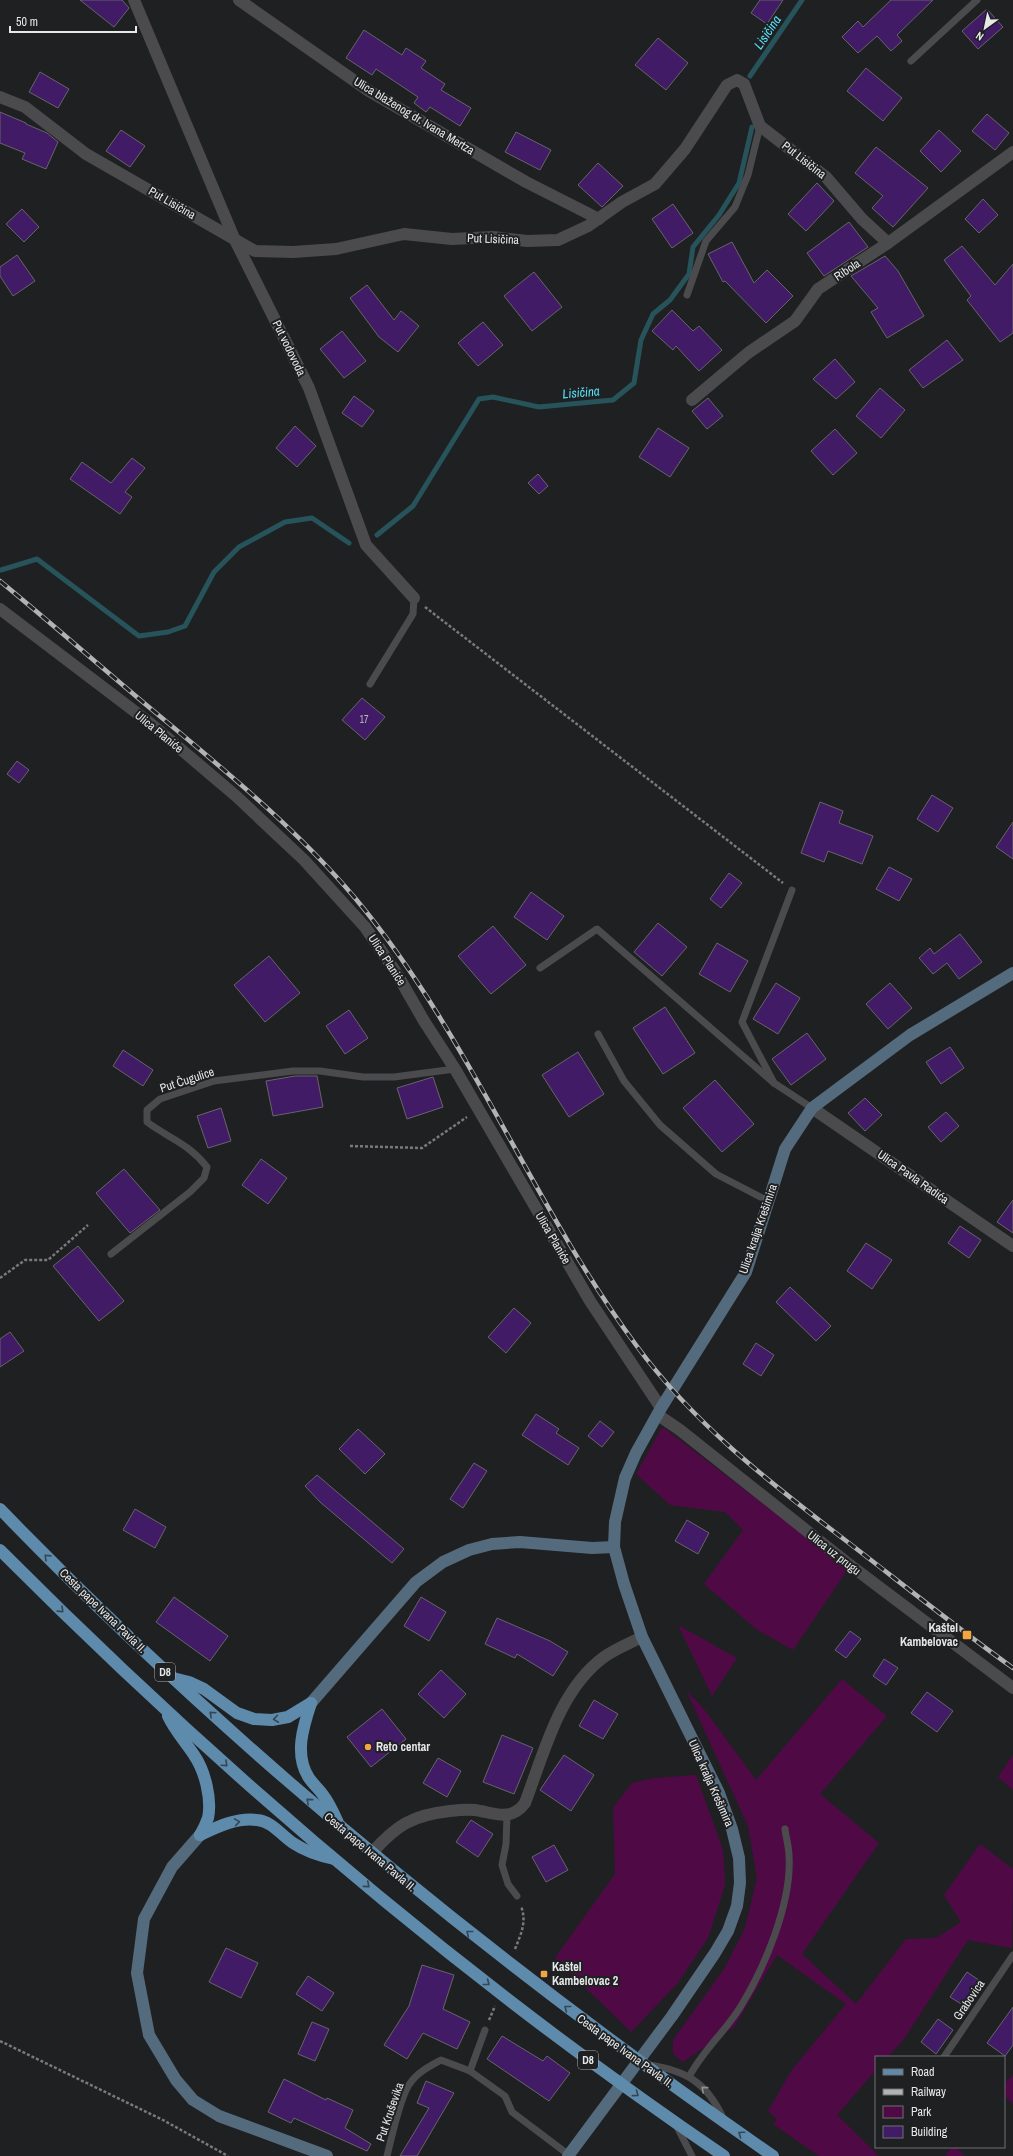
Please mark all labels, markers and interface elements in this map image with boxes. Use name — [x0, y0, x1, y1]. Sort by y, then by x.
scale bar — [10, 8, 136, 34]
north arrow — [965, 8, 1005, 48]
water label: Lisičina — [750, 12, 785, 53]
text: 50 m — [16, 14, 38, 30]
text: N — [973, 29, 986, 44]
street label: Ulica blaženog dr. Ivana Mertza — [351, 74, 478, 159]
street label: Put Lisičina — [779, 138, 830, 183]
street label: Put Lisičina — [145, 183, 199, 223]
street label: Put Lisičina — [467, 230, 520, 248]
street label: Ribola — [831, 255, 864, 285]
street label: Put vodovoda — [269, 317, 310, 379]
water label: Lisičina — [562, 382, 600, 403]
street label: Ulica Planiće — [131, 708, 187, 756]
house number: 17 — [359, 713, 369, 726]
street label: Ulica Planiće — [365, 931, 409, 989]
street label: Put Čugulice — [158, 1064, 216, 1096]
street label: Ulica Pavla Radića — [874, 1146, 952, 1208]
street label: Ulica kralja Krešimira — [735, 1181, 781, 1276]
street label: Ulica Planiće — [532, 1209, 574, 1267]
street label: Ulica uz prugu — [804, 1527, 864, 1579]
one-way arrow — [44, 1555, 52, 1562]
street label: Cesta pape Ivana Pavla II. — [56, 1565, 150, 1657]
one-way arrow — [56, 1605, 64, 1613]
place label: Kaštel Kambelovac — [900, 1620, 959, 1650]
marker: Kaštel Kambelovac — [961, 1629, 973, 1641]
road number: D8 — [155, 1663, 175, 1681]
one-way arrow — [209, 1712, 217, 1719]
one-way arrow — [273, 1714, 279, 1723]
street label: Ulica kralja Krešimira — [685, 1737, 738, 1830]
place label: Reto centar — [376, 1739, 430, 1755]
marker: Reto centar — [363, 1742, 373, 1752]
one-way arrow — [221, 1759, 228, 1766]
one-way arrow — [307, 1798, 314, 1805]
street label: Cesta pape Ivana Pavla II. — [321, 1809, 419, 1895]
one-way arrow — [234, 1818, 240, 1827]
one-way arrow — [363, 1881, 370, 1888]
one-way arrow — [466, 1930, 473, 1937]
place label: Kaštel Kambelovac 2 — [552, 1959, 619, 1989]
marker: Kaštel Kambelovac 2 — [539, 1969, 549, 1979]
street label: Grabovica — [950, 1976, 989, 2023]
one-way arrow — [483, 1978, 490, 1986]
one-way arrow — [565, 2006, 572, 2013]
street label: Cesta pape Ivana Pavla II. — [574, 2011, 676, 2091]
road number: D8 — [578, 2051, 598, 2069]
legend — [875, 2056, 1005, 2148]
text: Road — [911, 2064, 935, 2080]
street label: Put Kruševika — [372, 2080, 408, 2144]
text: Railway — [911, 2084, 946, 2100]
one-way arrow — [702, 2087, 709, 2094]
one-way arrow — [632, 2089, 639, 2097]
text: Park — [911, 2104, 931, 2120]
text: Building — [911, 2124, 948, 2140]
one-way arrow — [738, 2132, 745, 2139]

